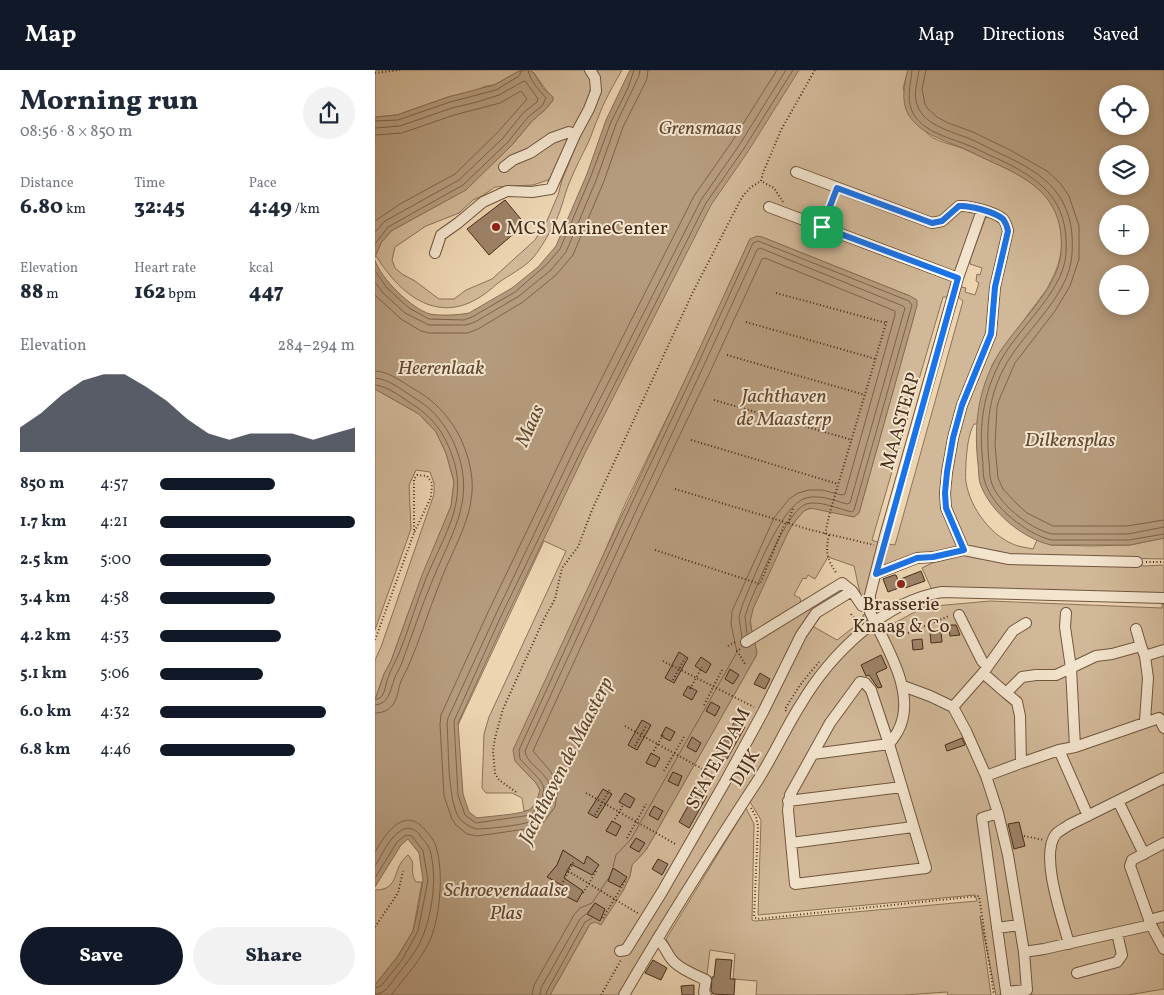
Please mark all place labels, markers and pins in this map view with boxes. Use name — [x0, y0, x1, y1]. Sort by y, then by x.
pin — [801, 206, 843, 248]
place label: MCS MarineCenter — [506, 216, 668, 242]
marker: MCS MarineCenter — [490, 221, 502, 233]
marker: Brasserie Knaag & Co — [895, 578, 907, 590]
place label: Brasserie Knaag & Co — [852, 592, 950, 640]

